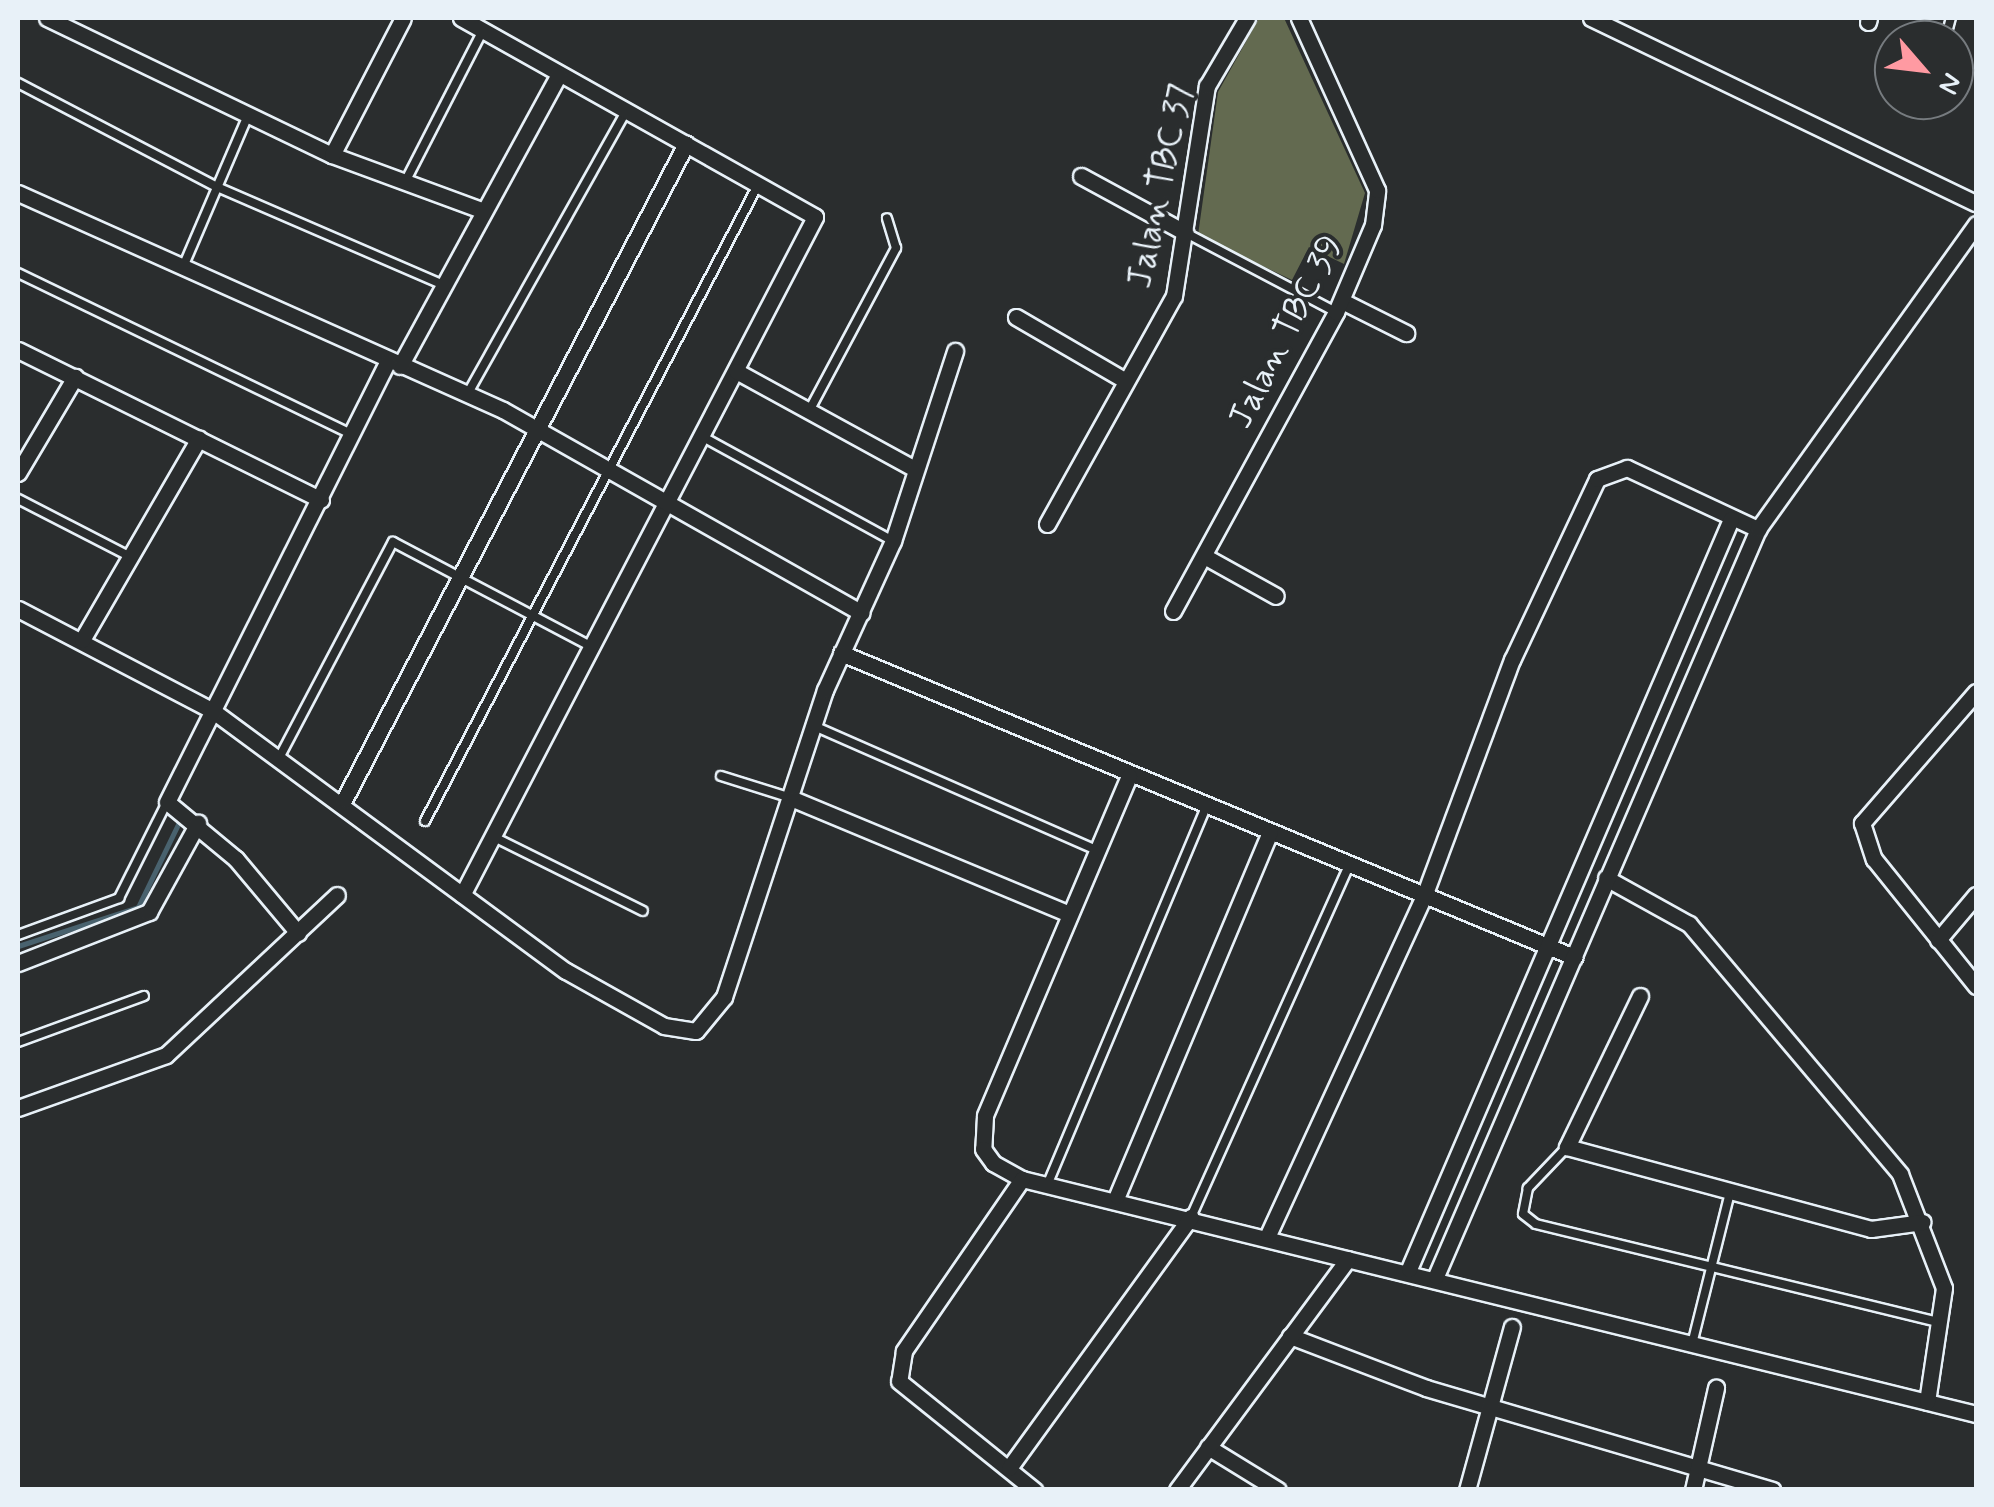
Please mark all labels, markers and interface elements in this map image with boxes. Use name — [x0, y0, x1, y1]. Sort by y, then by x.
north arrow — [1874, 20, 1974, 120]
text: N — [1928, 66, 1970, 100]
street label: Jalan TBC 37 — [1119, 80, 1203, 292]
street label: Jalan TBC 39 — [1219, 228, 1353, 436]

